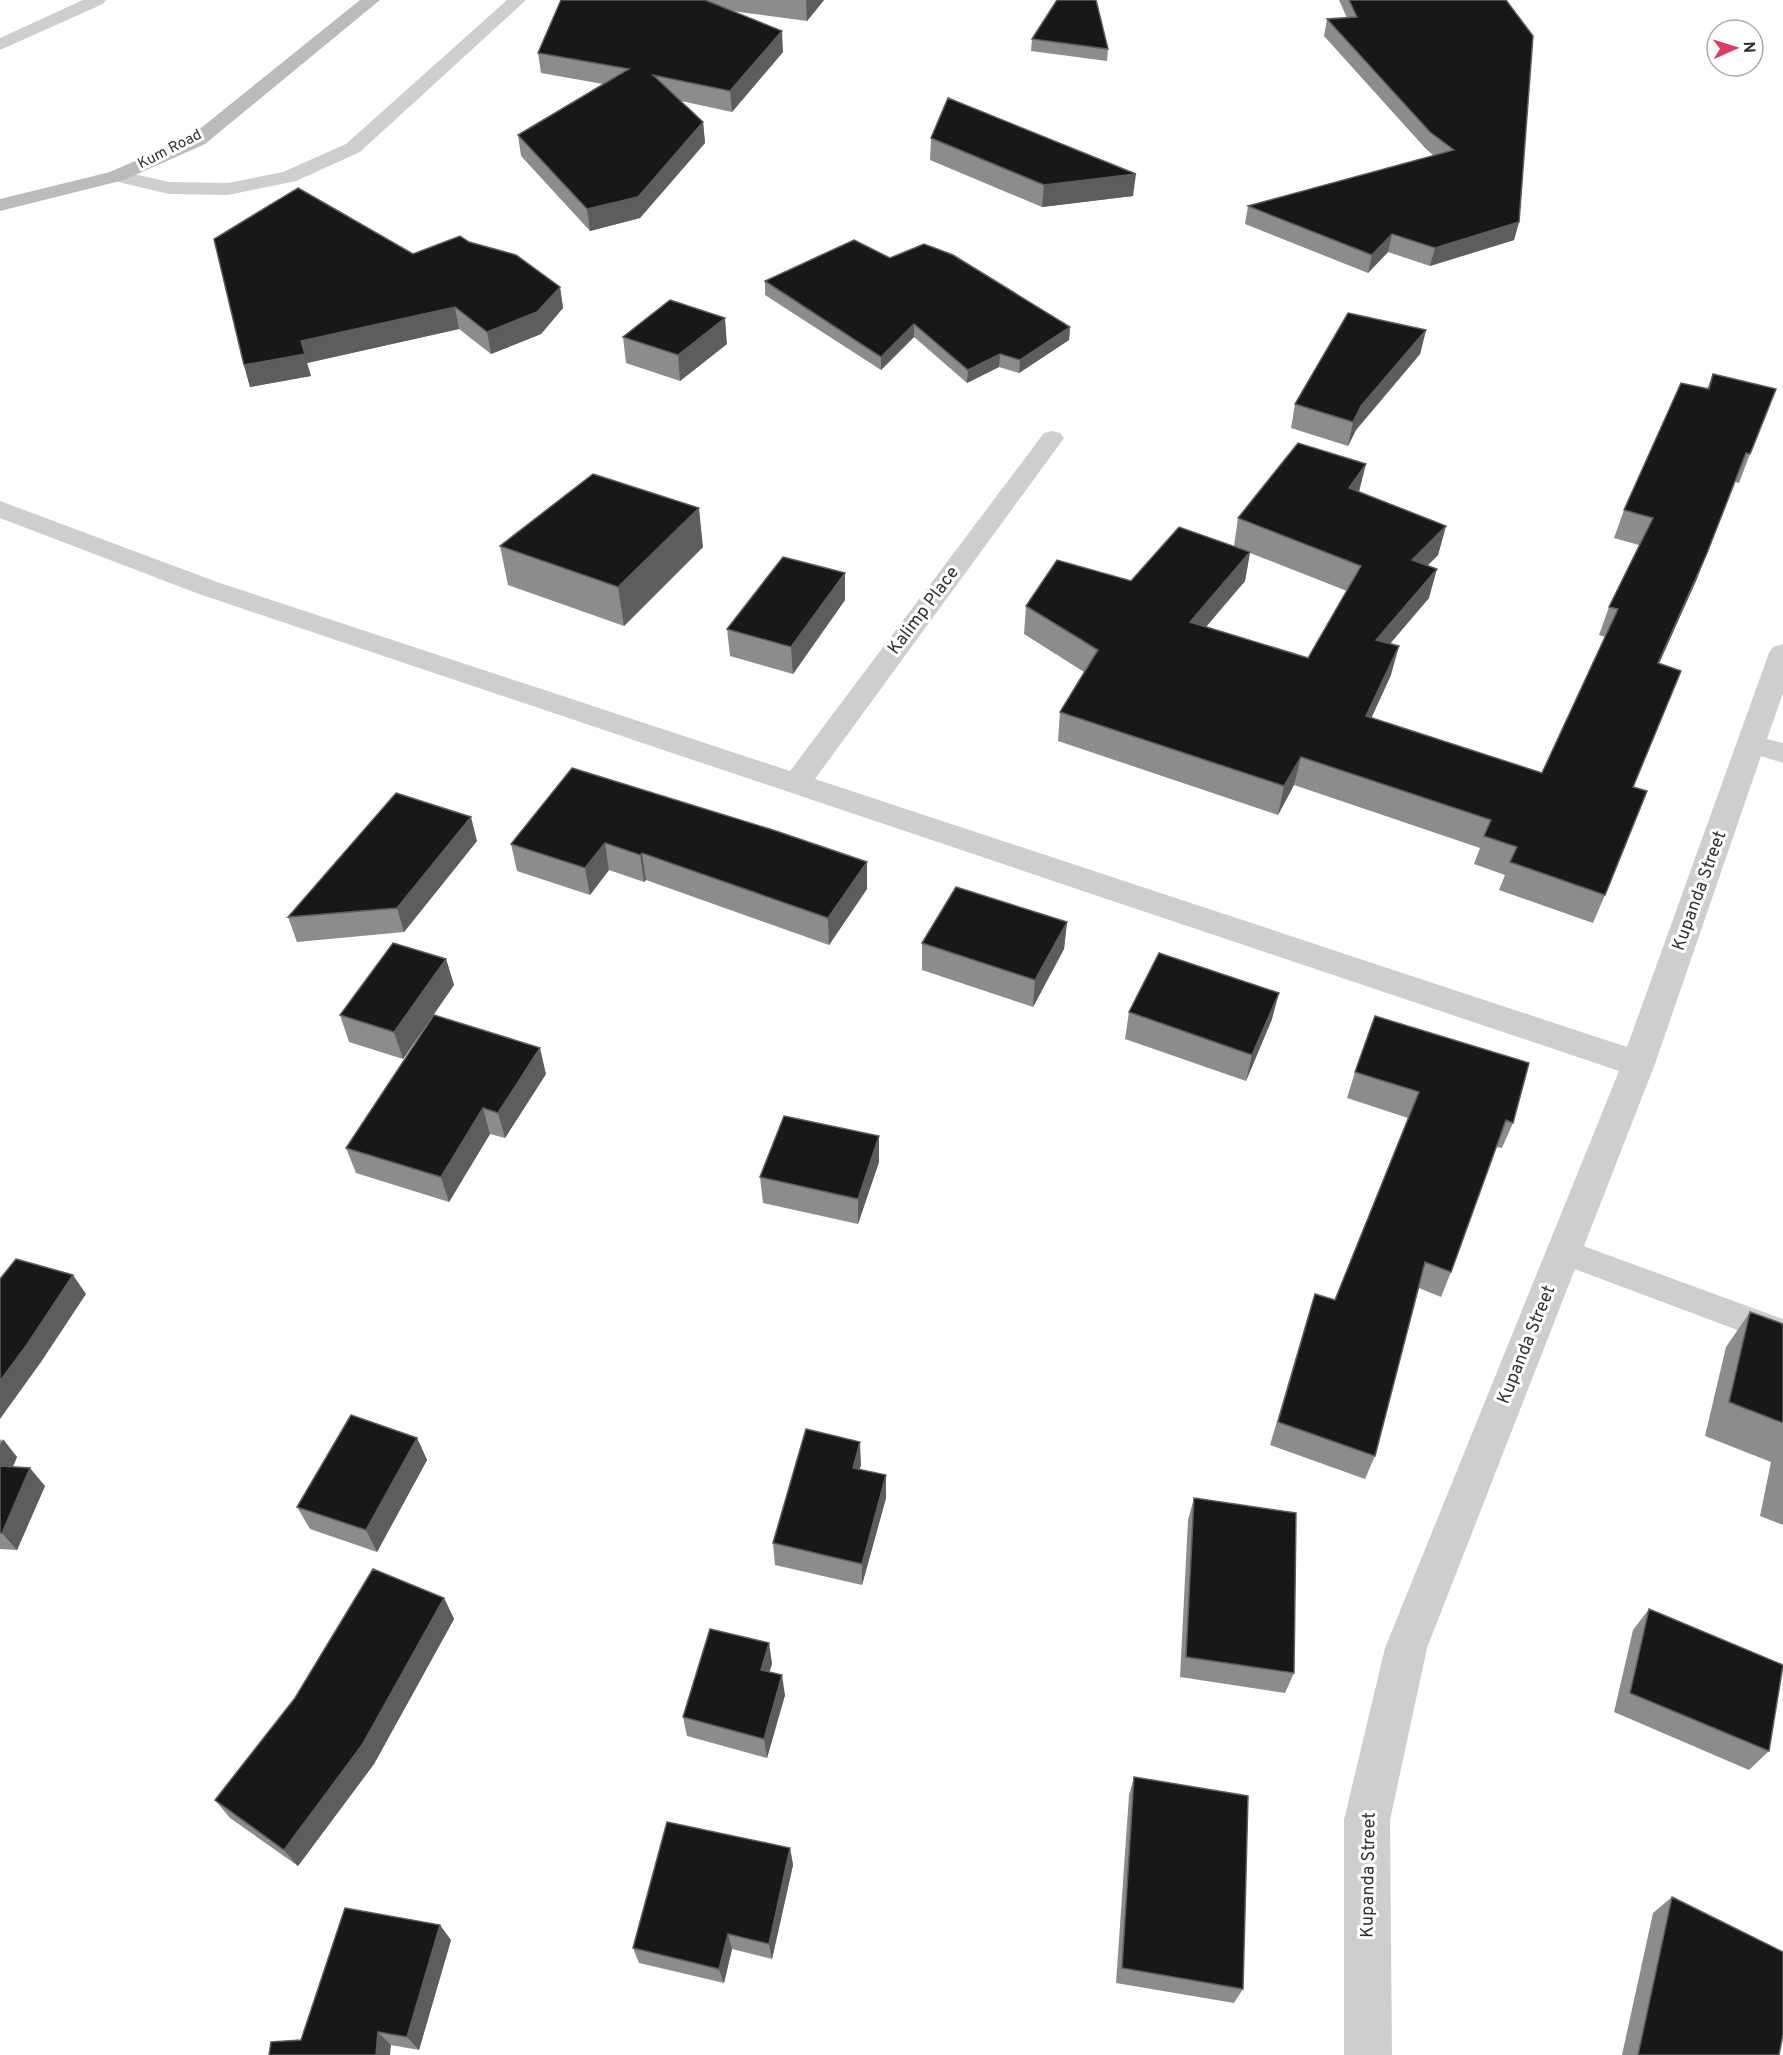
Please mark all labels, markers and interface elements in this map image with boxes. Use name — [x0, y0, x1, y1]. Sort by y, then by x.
north arrow — [1705, 18, 1765, 78]
text: N — [1738, 41, 1758, 54]
street label: Kum Road — [135, 126, 205, 174]
street label: Kalimp Place — [883, 562, 965, 660]
street label: Kupanda Street — [1668, 828, 1732, 954]
street label: Kupanda Street — [1493, 1282, 1561, 1408]
street label: Kupanda Street — [1356, 1812, 1382, 1938]

